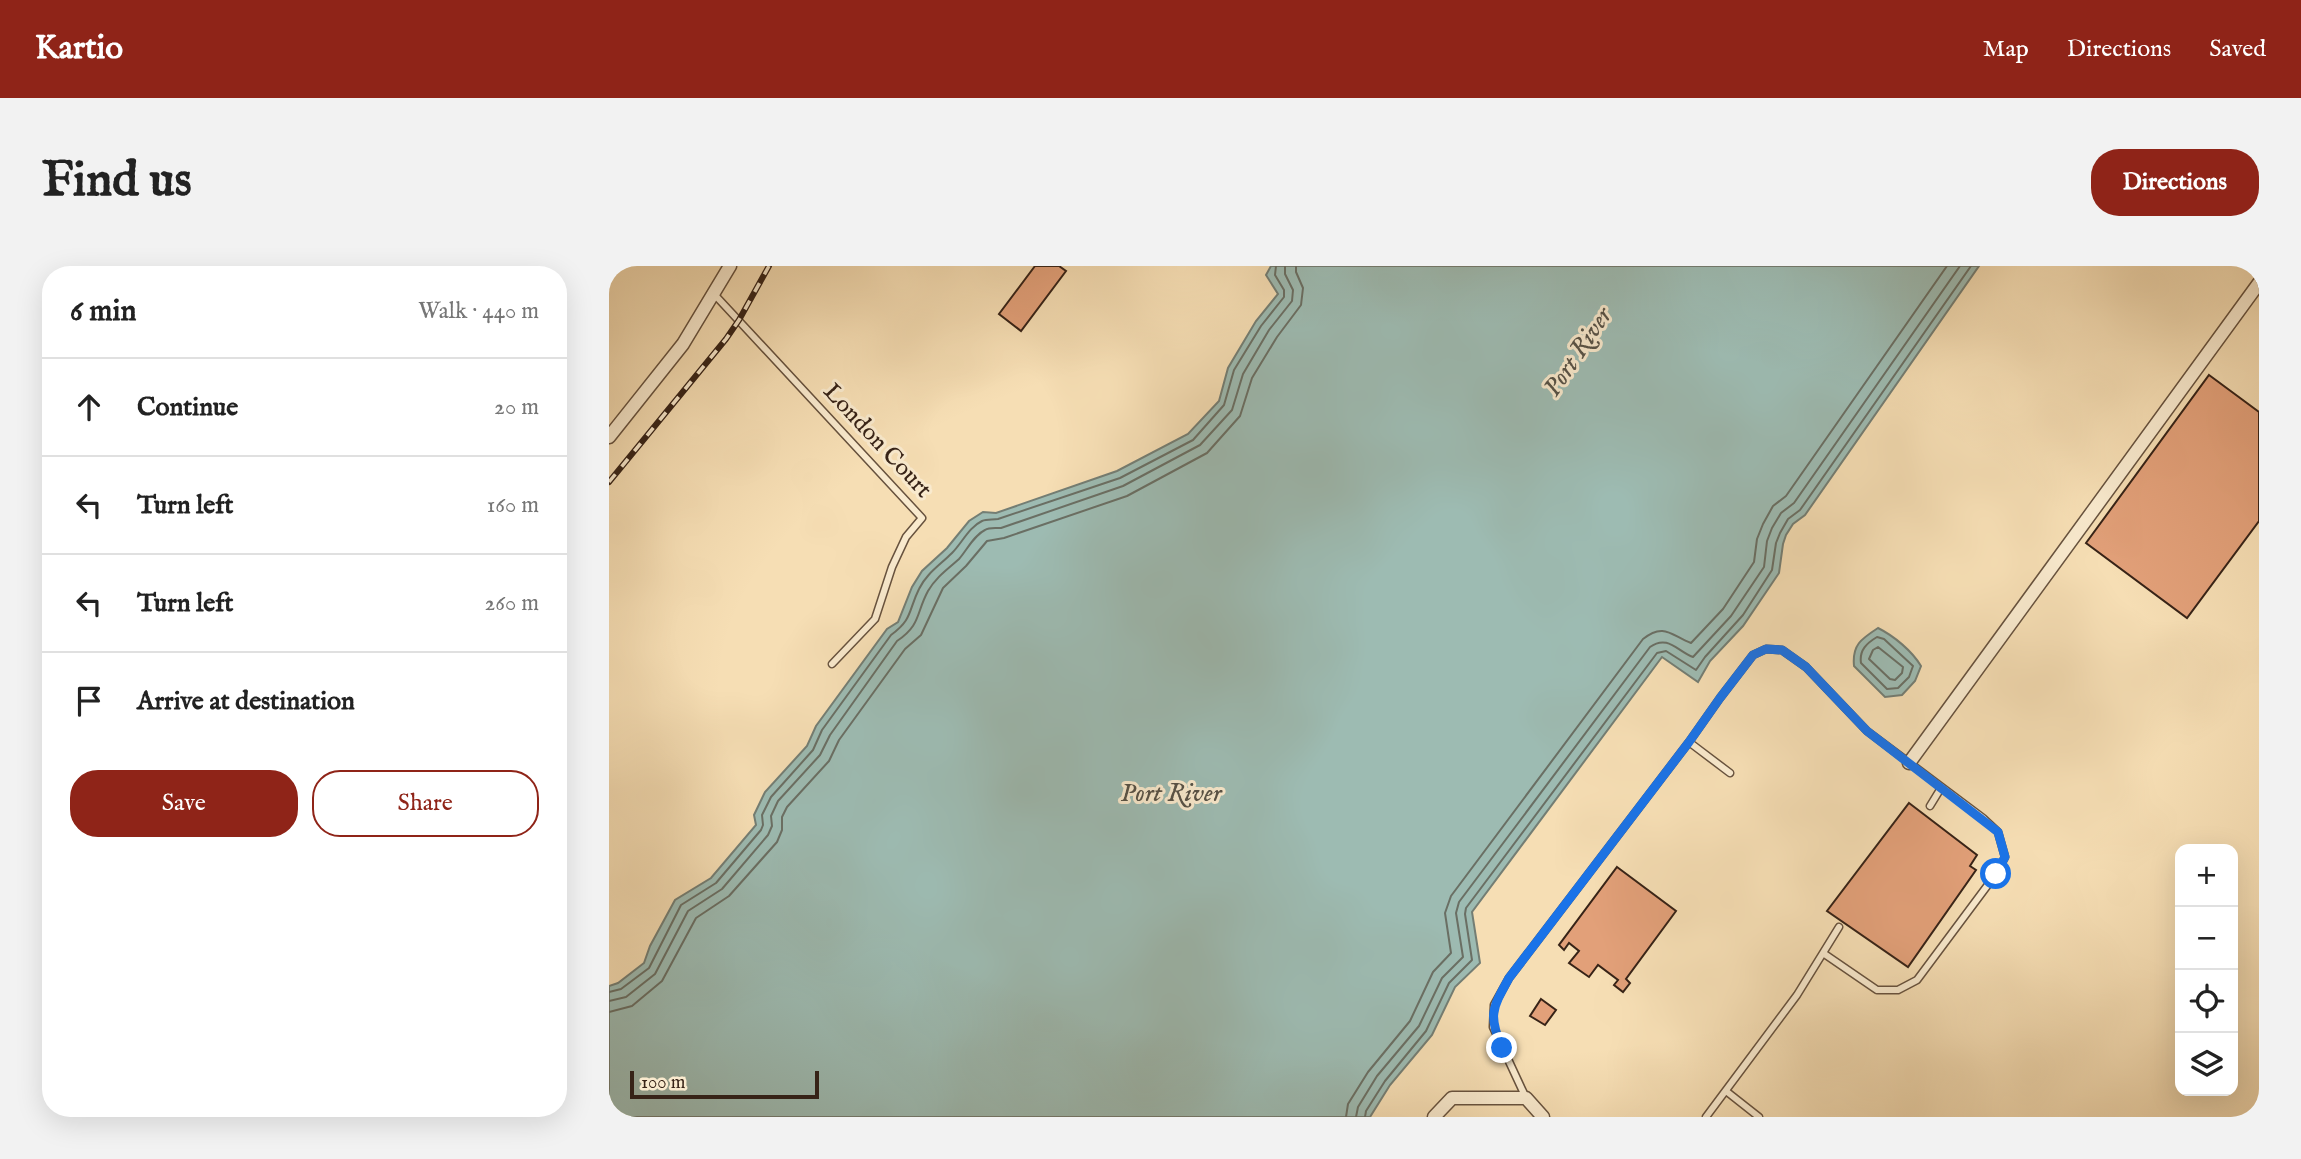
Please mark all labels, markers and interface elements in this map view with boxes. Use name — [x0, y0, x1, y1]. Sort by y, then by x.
text: Kartio — [35, 28, 123, 70]
text: Map — [1983, 34, 2029, 65]
text: Directions — [2067, 34, 2171, 65]
text: Saved — [2209, 34, 2266, 65]
button: Directions — [2091, 149, 2259, 216]
text: Find us — [42, 151, 192, 213]
text: 6 min — [70, 293, 136, 331]
text: Walk · 440 m — [418, 297, 539, 326]
water label: Port River — [1536, 300, 1621, 403]
street label: London Court — [816, 377, 938, 505]
icon: ahead — [70, 388, 108, 426]
text: Continue — [137, 391, 238, 424]
text: 20 m — [494, 393, 539, 422]
icon: left — [70, 486, 108, 524]
text: Turn left — [137, 489, 234, 522]
text: 160 m — [487, 491, 539, 520]
icon: left — [70, 584, 108, 622]
text: Turn left — [137, 587, 234, 620]
text: 260 m — [484, 589, 539, 618]
icon: arrive — [70, 682, 108, 720]
text: Arrive at destination — [137, 685, 355, 718]
button: Save — [70, 770, 298, 837]
button: Share — [312, 770, 539, 837]
water label: Port River — [1120, 777, 1223, 810]
map controls — [2175, 844, 2238, 1096]
button: + — [2175, 844, 2238, 907]
route start — [1980, 858, 2011, 889]
button: − — [2175, 907, 2238, 970]
button: locate — [2175, 970, 2238, 1033]
route end — [1486, 1032, 1517, 1063]
button: layers — [2175, 1033, 2238, 1096]
scale bar — [630, 1068, 819, 1100]
text: 100 m — [641, 1071, 685, 1095]

